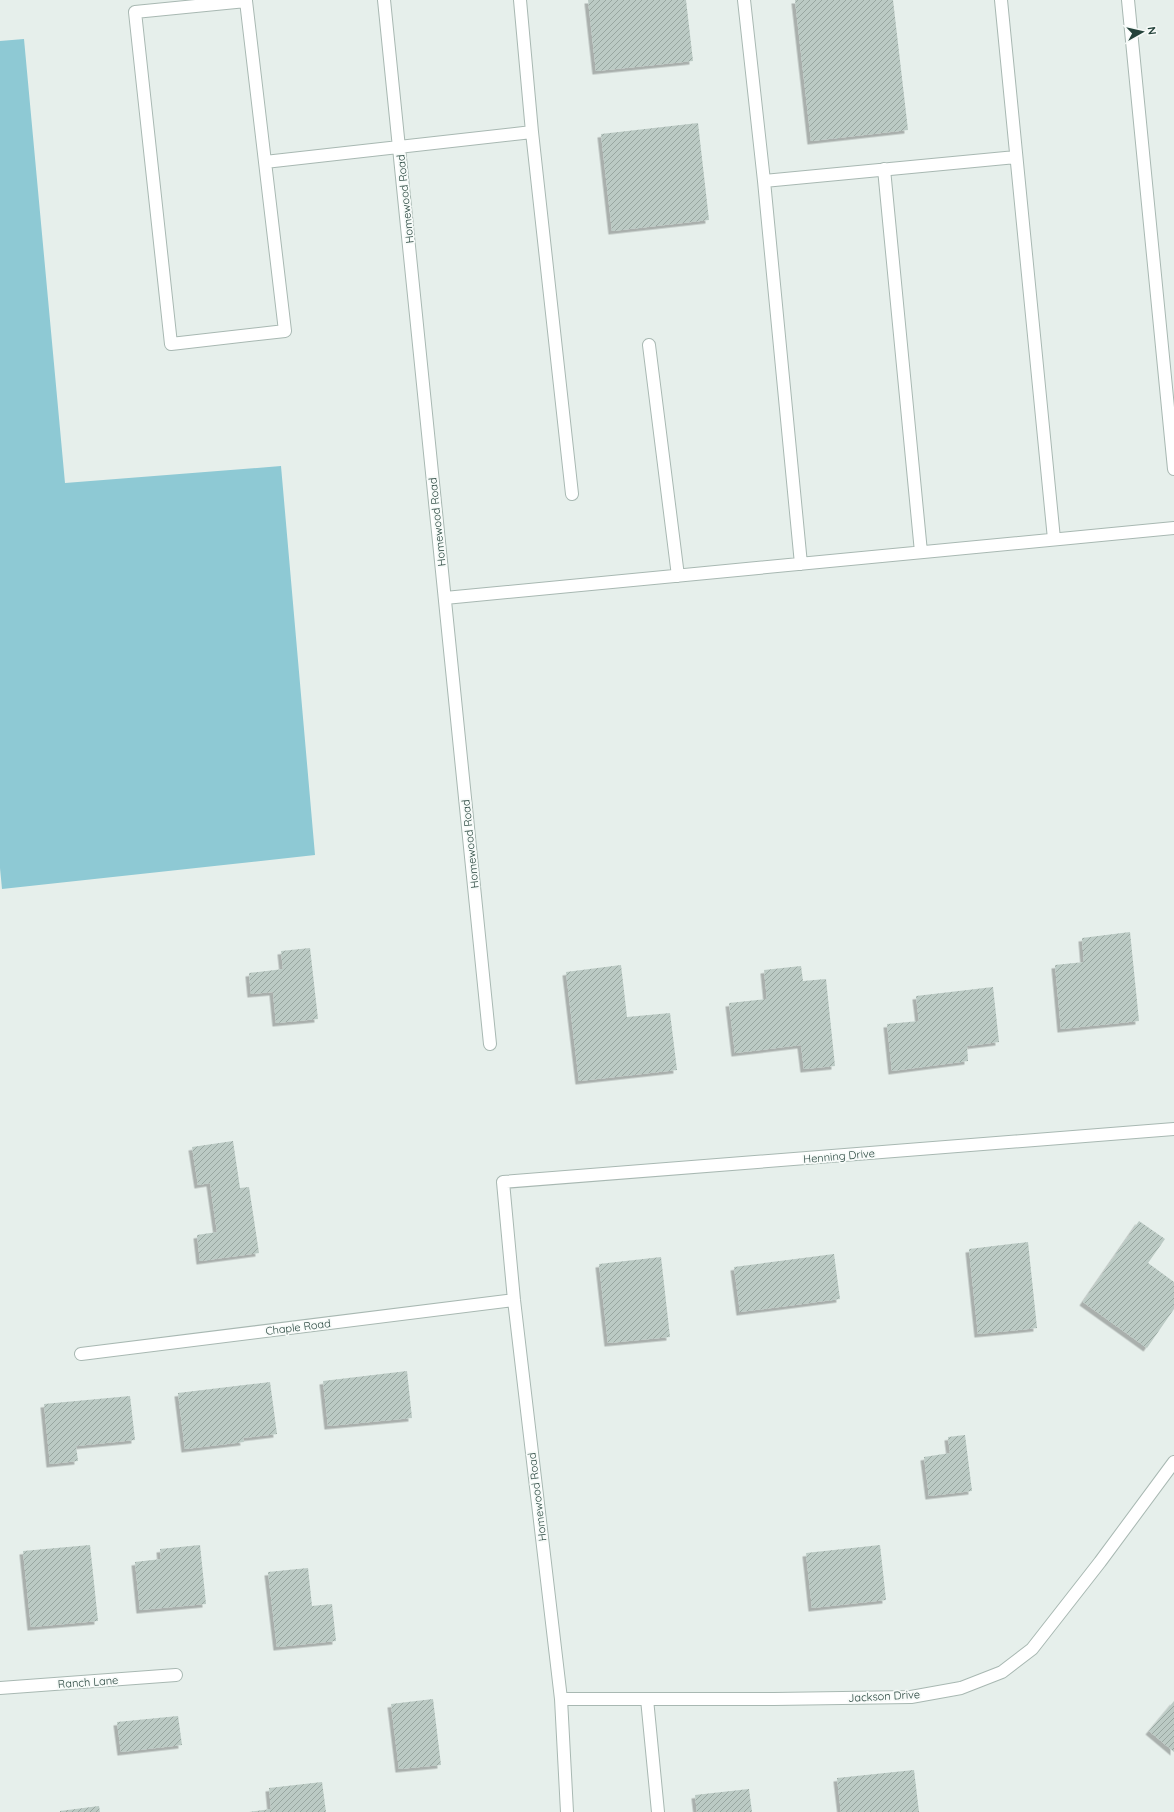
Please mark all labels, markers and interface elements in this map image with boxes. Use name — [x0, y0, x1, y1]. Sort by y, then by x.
north arrow — [1122, 12, 1162, 52]
text: N — [1144, 26, 1159, 36]
street label: Homewood Road — [393, 154, 417, 244]
street label: Homewood Road — [425, 477, 449, 567]
street label: Homewood Road — [458, 799, 482, 889]
street label: Henning Drive — [803, 1146, 875, 1166]
street label: Chaple Road — [265, 1316, 331, 1338]
street label: Homewood Road — [525, 1452, 549, 1542]
street label: Ranch Lane — [57, 1673, 119, 1691]
street label: Jackson Drive — [848, 1687, 920, 1705]

